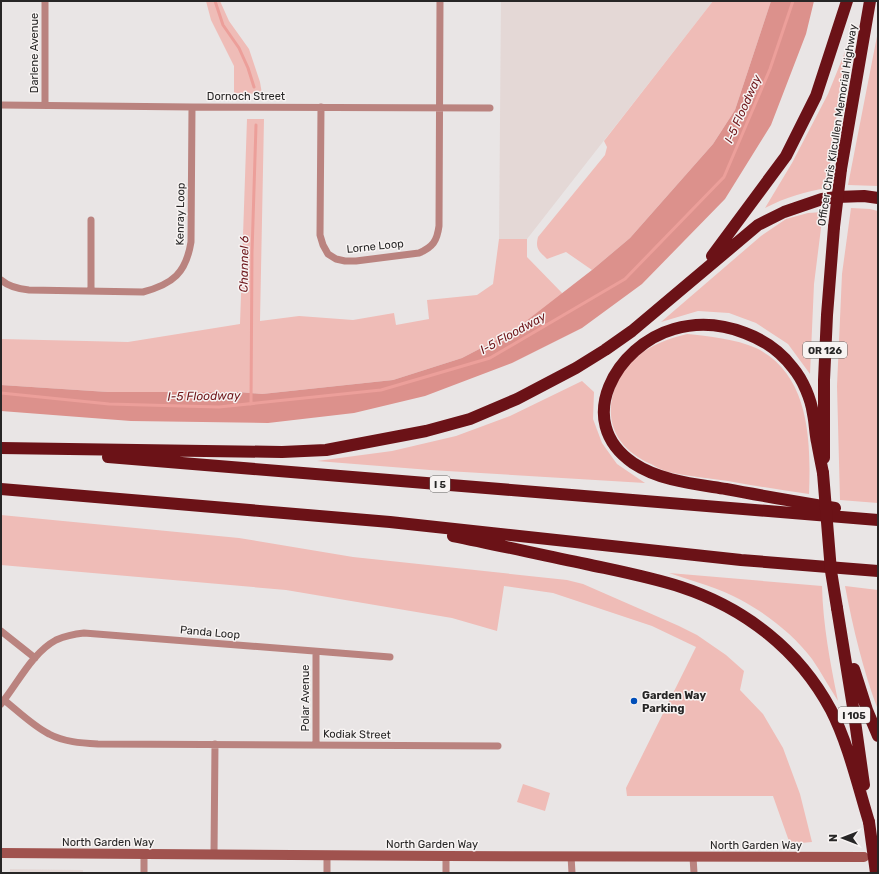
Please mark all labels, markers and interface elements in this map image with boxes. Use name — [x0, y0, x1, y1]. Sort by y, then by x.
street label: Darlene Avenue — [28, 13, 41, 93]
street label: Officer Chris Kilcullen Memorial Highway — [815, 23, 860, 227]
water label: I-5 Floodway — [722, 72, 764, 145]
street label: Dornoch Street — [207, 90, 286, 103]
street label: Kenray Loop — [173, 182, 188, 246]
water label: Channel 6 — [237, 236, 251, 292]
street label: Lorne Loop — [346, 237, 404, 256]
water label: I-5 Floodway — [478, 309, 549, 357]
road number: OR 126 — [803, 342, 847, 358]
water label: I-5 Floodway — [167, 388, 241, 404]
road number: I 5 — [430, 476, 450, 492]
street label: Panda Loop — [179, 623, 241, 642]
street label: Polar Avenue — [299, 665, 312, 731]
place label: Garden Way Parking — [642, 689, 706, 715]
marker: Garden Way Parking — [629, 696, 639, 706]
road number: I 105 — [838, 707, 870, 723]
street label: Kodiak Street — [323, 727, 392, 742]
north arrow — [823, 818, 863, 858]
text: N — [827, 834, 840, 842]
street label: North Garden Way — [62, 836, 154, 849]
street label: North Garden Way — [386, 838, 478, 851]
street label: North Garden Way — [710, 839, 802, 852]

